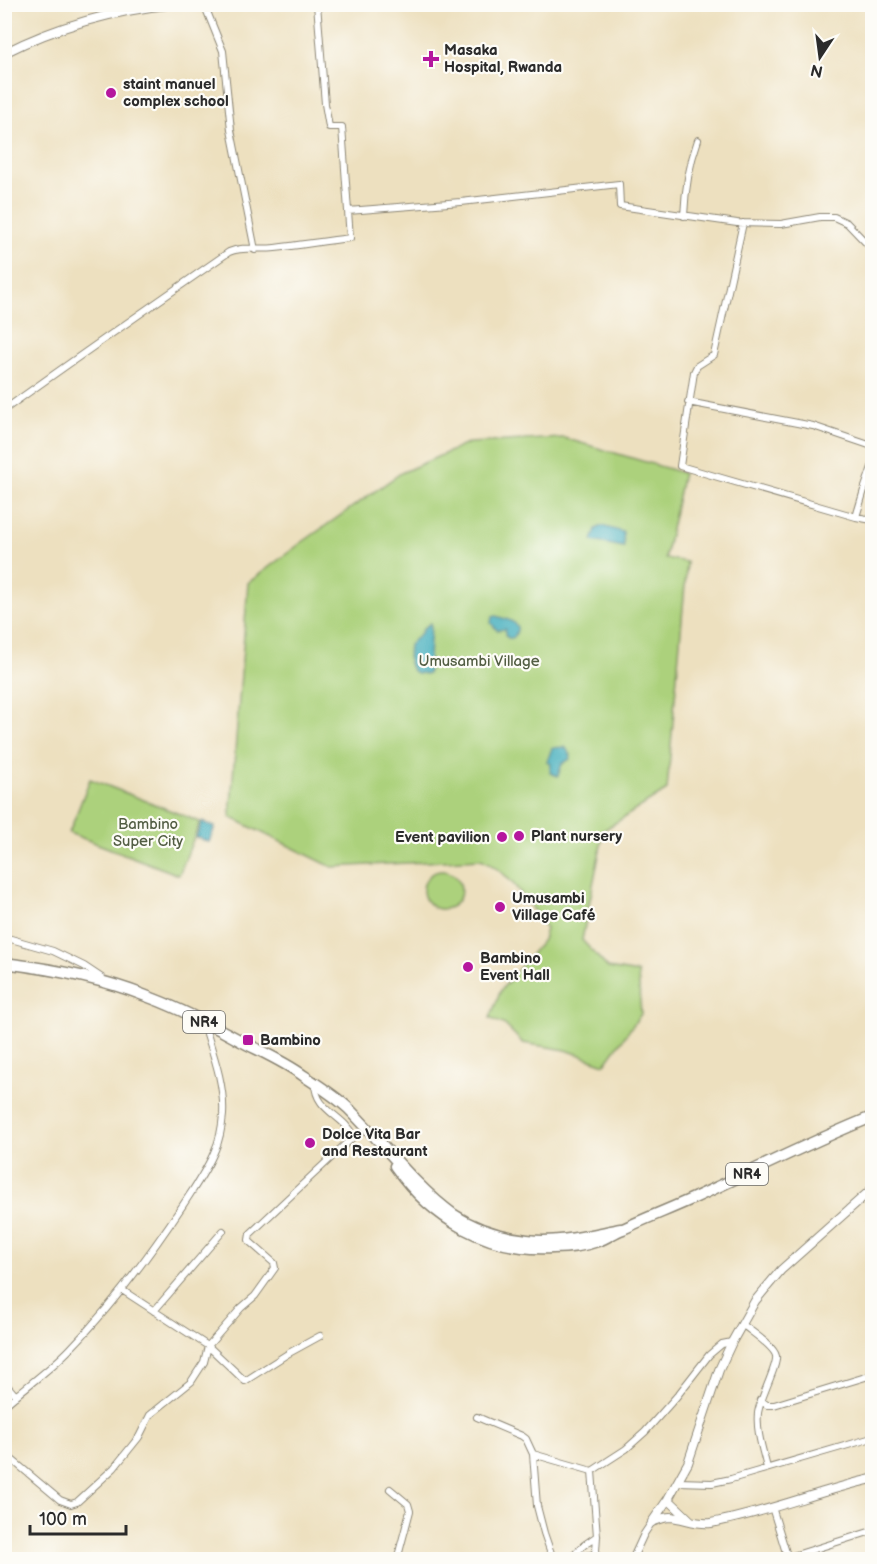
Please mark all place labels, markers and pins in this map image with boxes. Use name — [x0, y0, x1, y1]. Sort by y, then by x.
place label: Masaka Hospital, Rwanda — [444, 41, 562, 77]
marker: Masaka Hospital, Rwanda — [422, 50, 440, 68]
place label: staint manuel complex school — [123, 75, 229, 111]
marker: staint manuel complex school — [104, 86, 118, 100]
place label: Plant nursery — [531, 827, 622, 846]
place label: Event pavilion — [395, 828, 490, 847]
marker: Plant nursery — [512, 829, 526, 843]
marker: Event pavilion — [495, 830, 509, 844]
place label: Umusambi Village Café — [512, 889, 595, 925]
marker: Umusambi Village Café — [493, 900, 507, 914]
place label: Bambino Event Hall — [480, 949, 550, 985]
marker: Bambino Event Hall — [461, 960, 475, 974]
place label: Bambino — [260, 1031, 321, 1050]
marker: Bambino — [241, 1033, 255, 1047]
place label: Dolce Vita Bar and Restaurant — [322, 1125, 428, 1161]
marker: Dolce Vita Bar and Restaurant — [303, 1136, 317, 1150]

